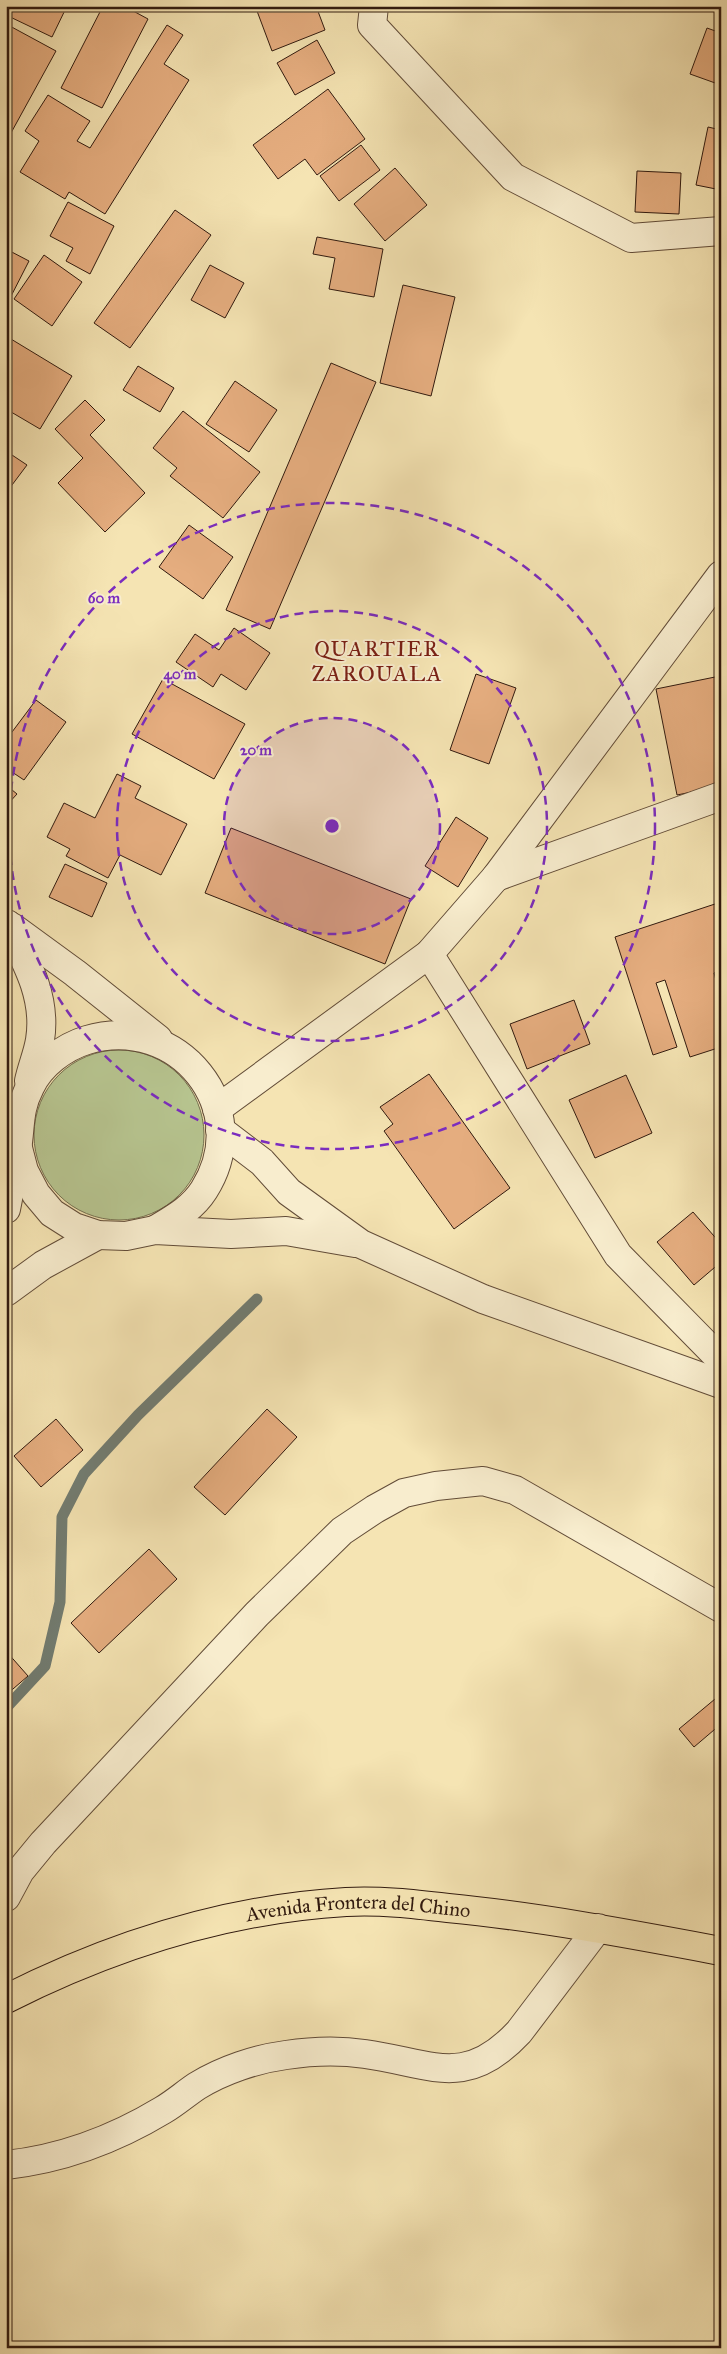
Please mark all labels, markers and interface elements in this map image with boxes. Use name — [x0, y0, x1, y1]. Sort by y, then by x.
text: 60 m — [88, 589, 121, 607]
district label: QUARTIER ZAROUALA — [311, 635, 443, 687]
text: 40 m — [164, 665, 197, 684]
text: 20 m — [240, 741, 272, 759]
centre of rings — [323, 817, 341, 835]
street label: Avenida Frontera del Chino — [243, 1889, 472, 1927]

